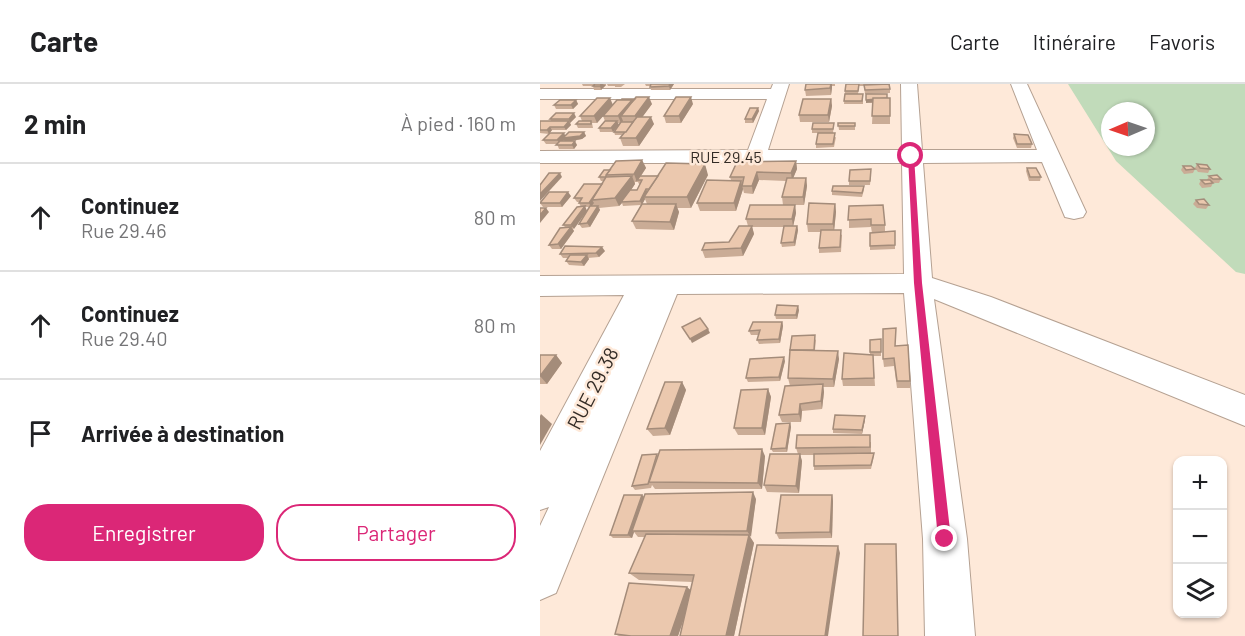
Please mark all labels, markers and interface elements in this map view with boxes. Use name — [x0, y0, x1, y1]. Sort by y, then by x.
text: Carte — [30, 24, 98, 58]
text: Carte — [950, 29, 1000, 54]
text: Itinéraire — [1033, 29, 1116, 54]
text: Favoris — [1149, 29, 1215, 54]
north arrow — [1101, 102, 1155, 156]
text: 2 min — [24, 108, 86, 139]
text: À pied · 160 m — [401, 111, 516, 135]
route start — [897, 142, 923, 168]
street label: RUE 29.45 — [690, 147, 762, 166]
text: Continuez — [81, 192, 179, 218]
icon: ahead — [24, 201, 57, 234]
text: 80 m — [474, 205, 516, 229]
text: Rue 29.46 — [81, 218, 167, 242]
text: Continuez — [81, 300, 179, 326]
icon: ahead — [24, 309, 57, 342]
text: 80 m — [474, 313, 516, 337]
text: Rue 29.40 — [81, 326, 168, 350]
street label: RUE 29.38 — [561, 343, 623, 433]
icon: arrive — [24, 417, 57, 450]
text: Arrivée à destination — [81, 420, 284, 446]
map controls — [1173, 456, 1227, 618]
button: + — [1173, 456, 1227, 510]
button: Enregistrer — [24, 504, 264, 561]
button: Partager — [276, 504, 516, 561]
button: − — [1173, 510, 1227, 564]
route end — [931, 525, 957, 551]
button: layers — [1173, 564, 1227, 618]

